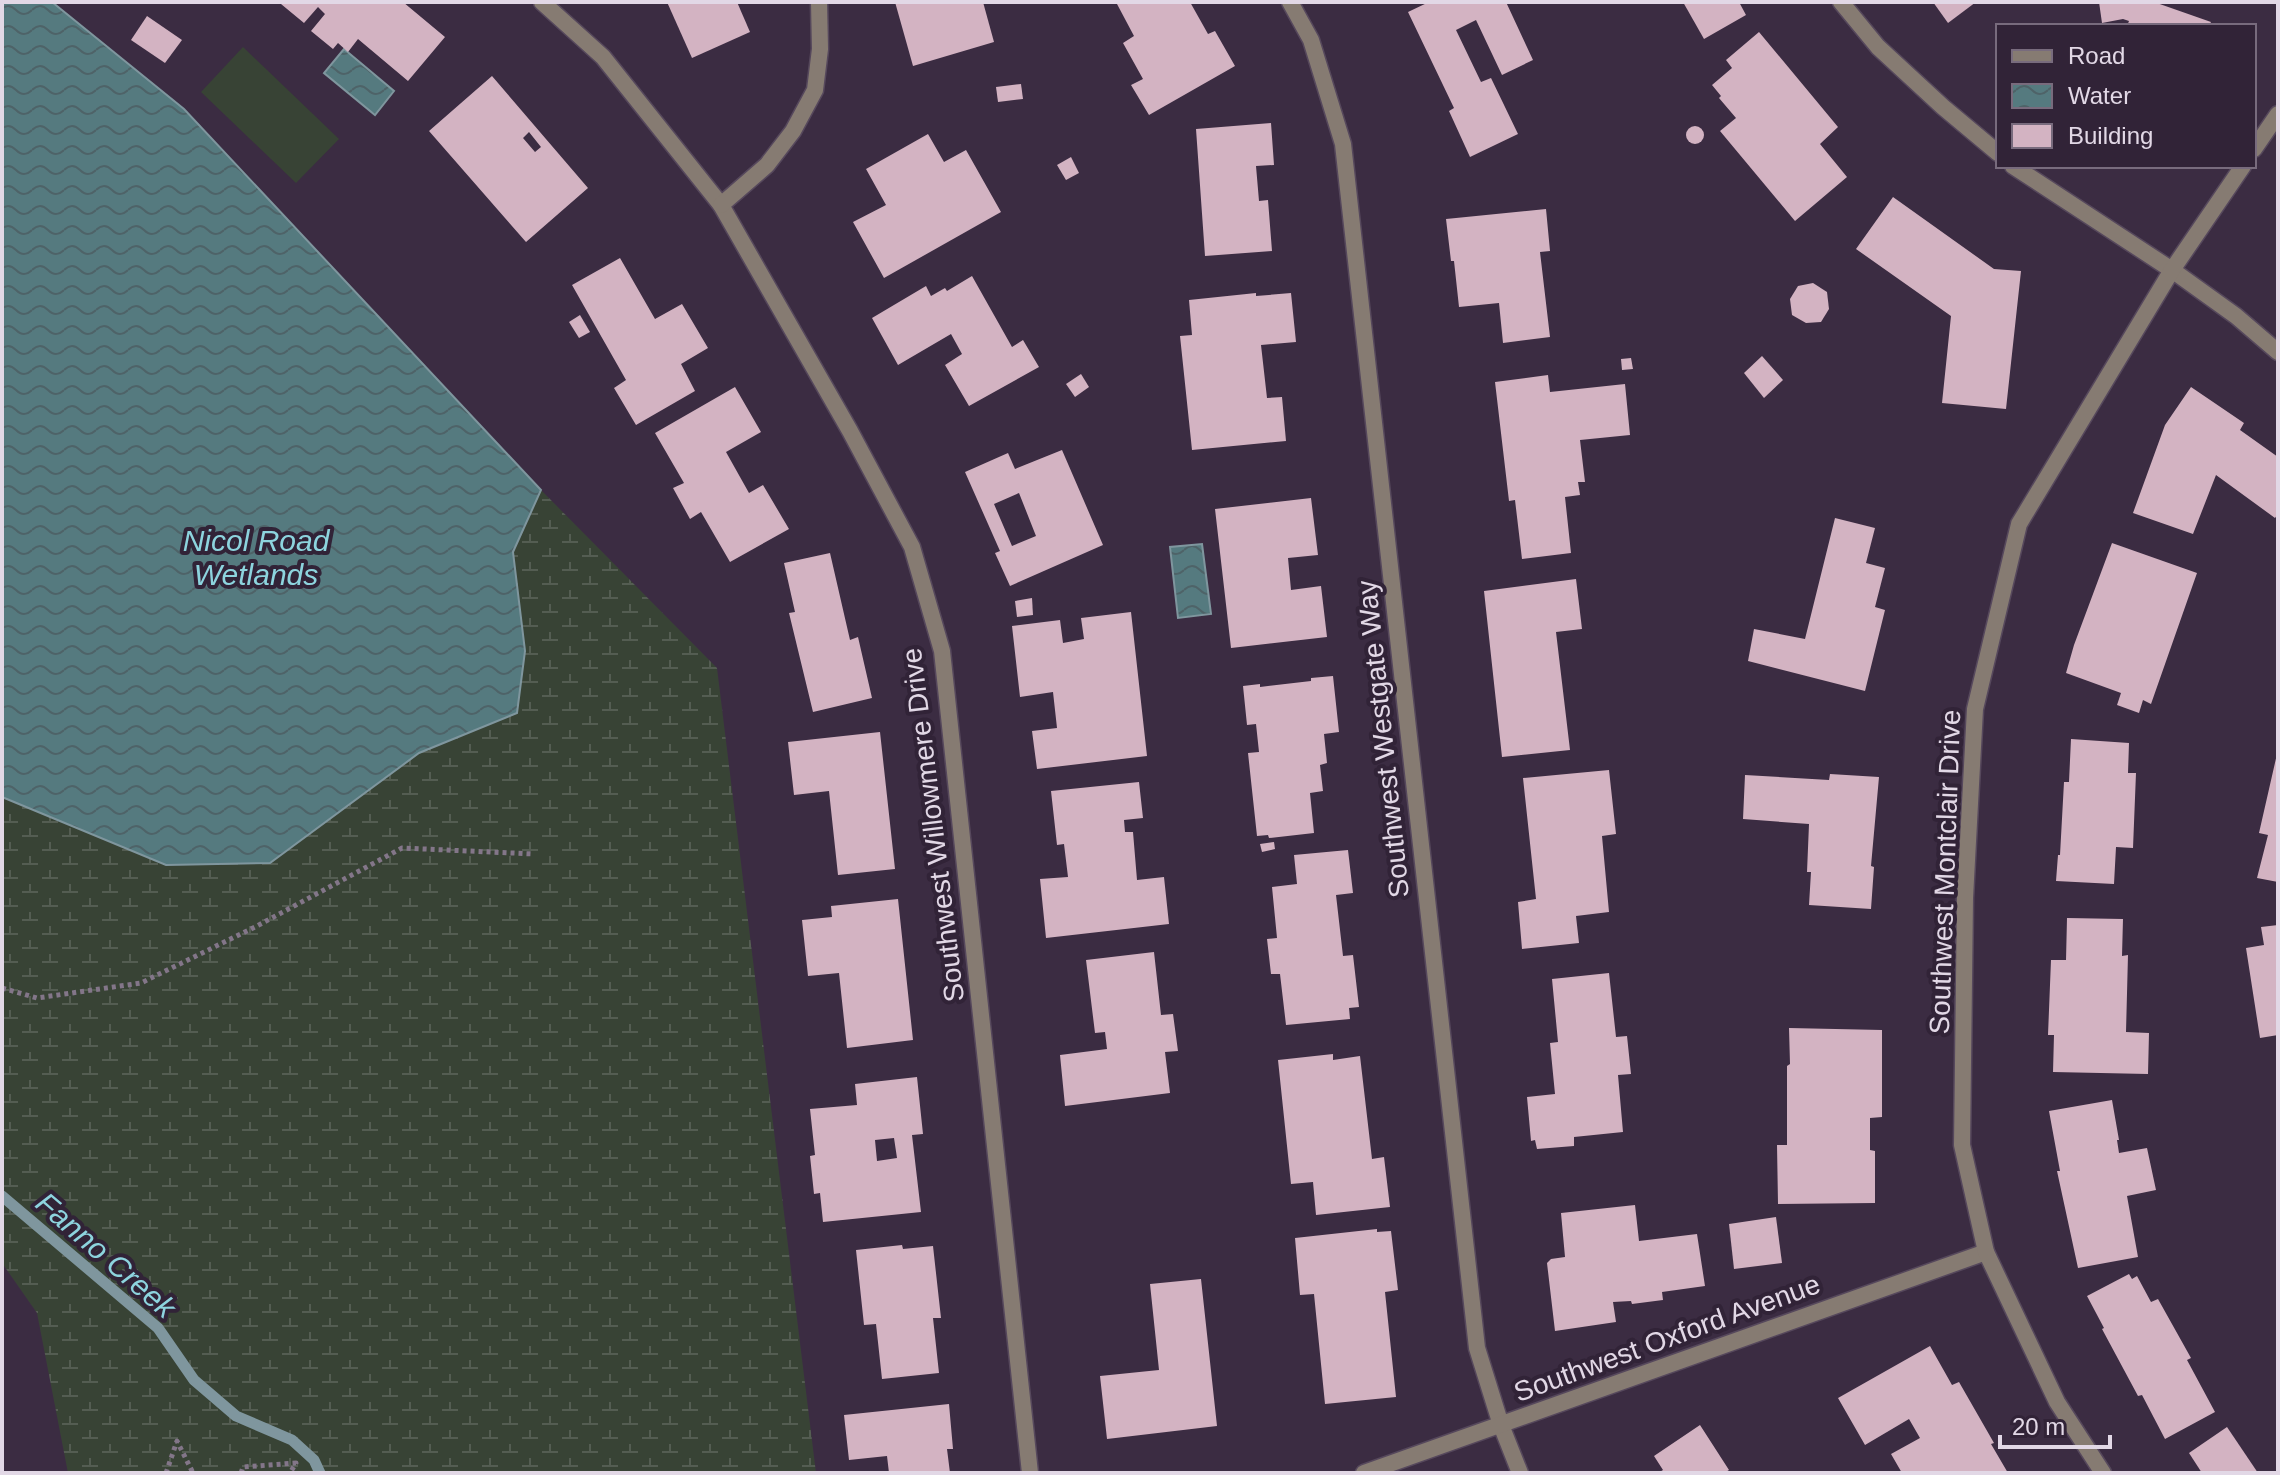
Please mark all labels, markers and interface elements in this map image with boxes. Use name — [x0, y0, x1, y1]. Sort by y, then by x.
legend — [1996, 24, 2256, 168]
text: Road — [2068, 42, 2125, 69]
text: Water — [2068, 82, 2131, 109]
text: Building — [2068, 122, 2153, 149]
water label: Nicol Road Wetlands — [183, 524, 331, 591]
street label: Southwest Westgate Way — [1351, 579, 1415, 899]
street label: Southwest Willowmere Drive — [896, 646, 970, 1004]
street label: Southwest Montclair Drive — [1924, 709, 1966, 1035]
water label: Fanno Creek — [30, 1186, 184, 1326]
street label: Southwest Oxford Avenue — [1510, 1268, 1824, 1408]
scale bar — [2000, 1399, 2110, 1449]
text: 20 m — [2012, 1413, 2065, 1440]

